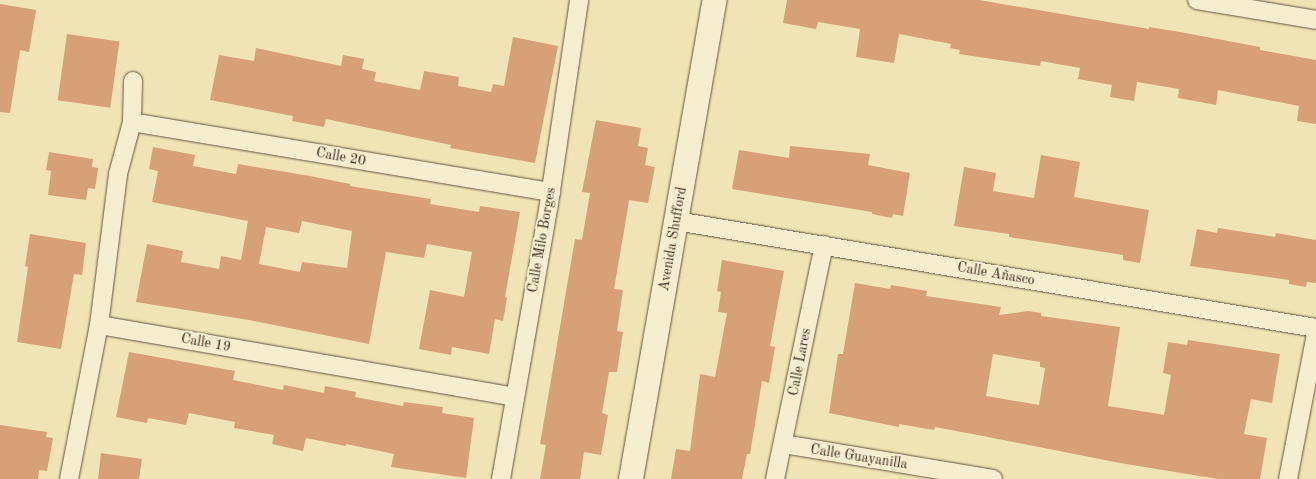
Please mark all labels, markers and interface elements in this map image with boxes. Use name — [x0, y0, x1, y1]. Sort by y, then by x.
street label: Calle 20 — [315, 144, 367, 170]
street label: Calle Milo Borges — [524, 186, 560, 294]
street label: Avenida Shufford — [656, 186, 690, 292]
street label: Calle Añasco — [956, 259, 1036, 289]
street label: Calle Lares — [785, 327, 815, 397]
street label: Calle 19 — [180, 330, 232, 356]
street label: Calle Guayanilla — [809, 441, 909, 473]

